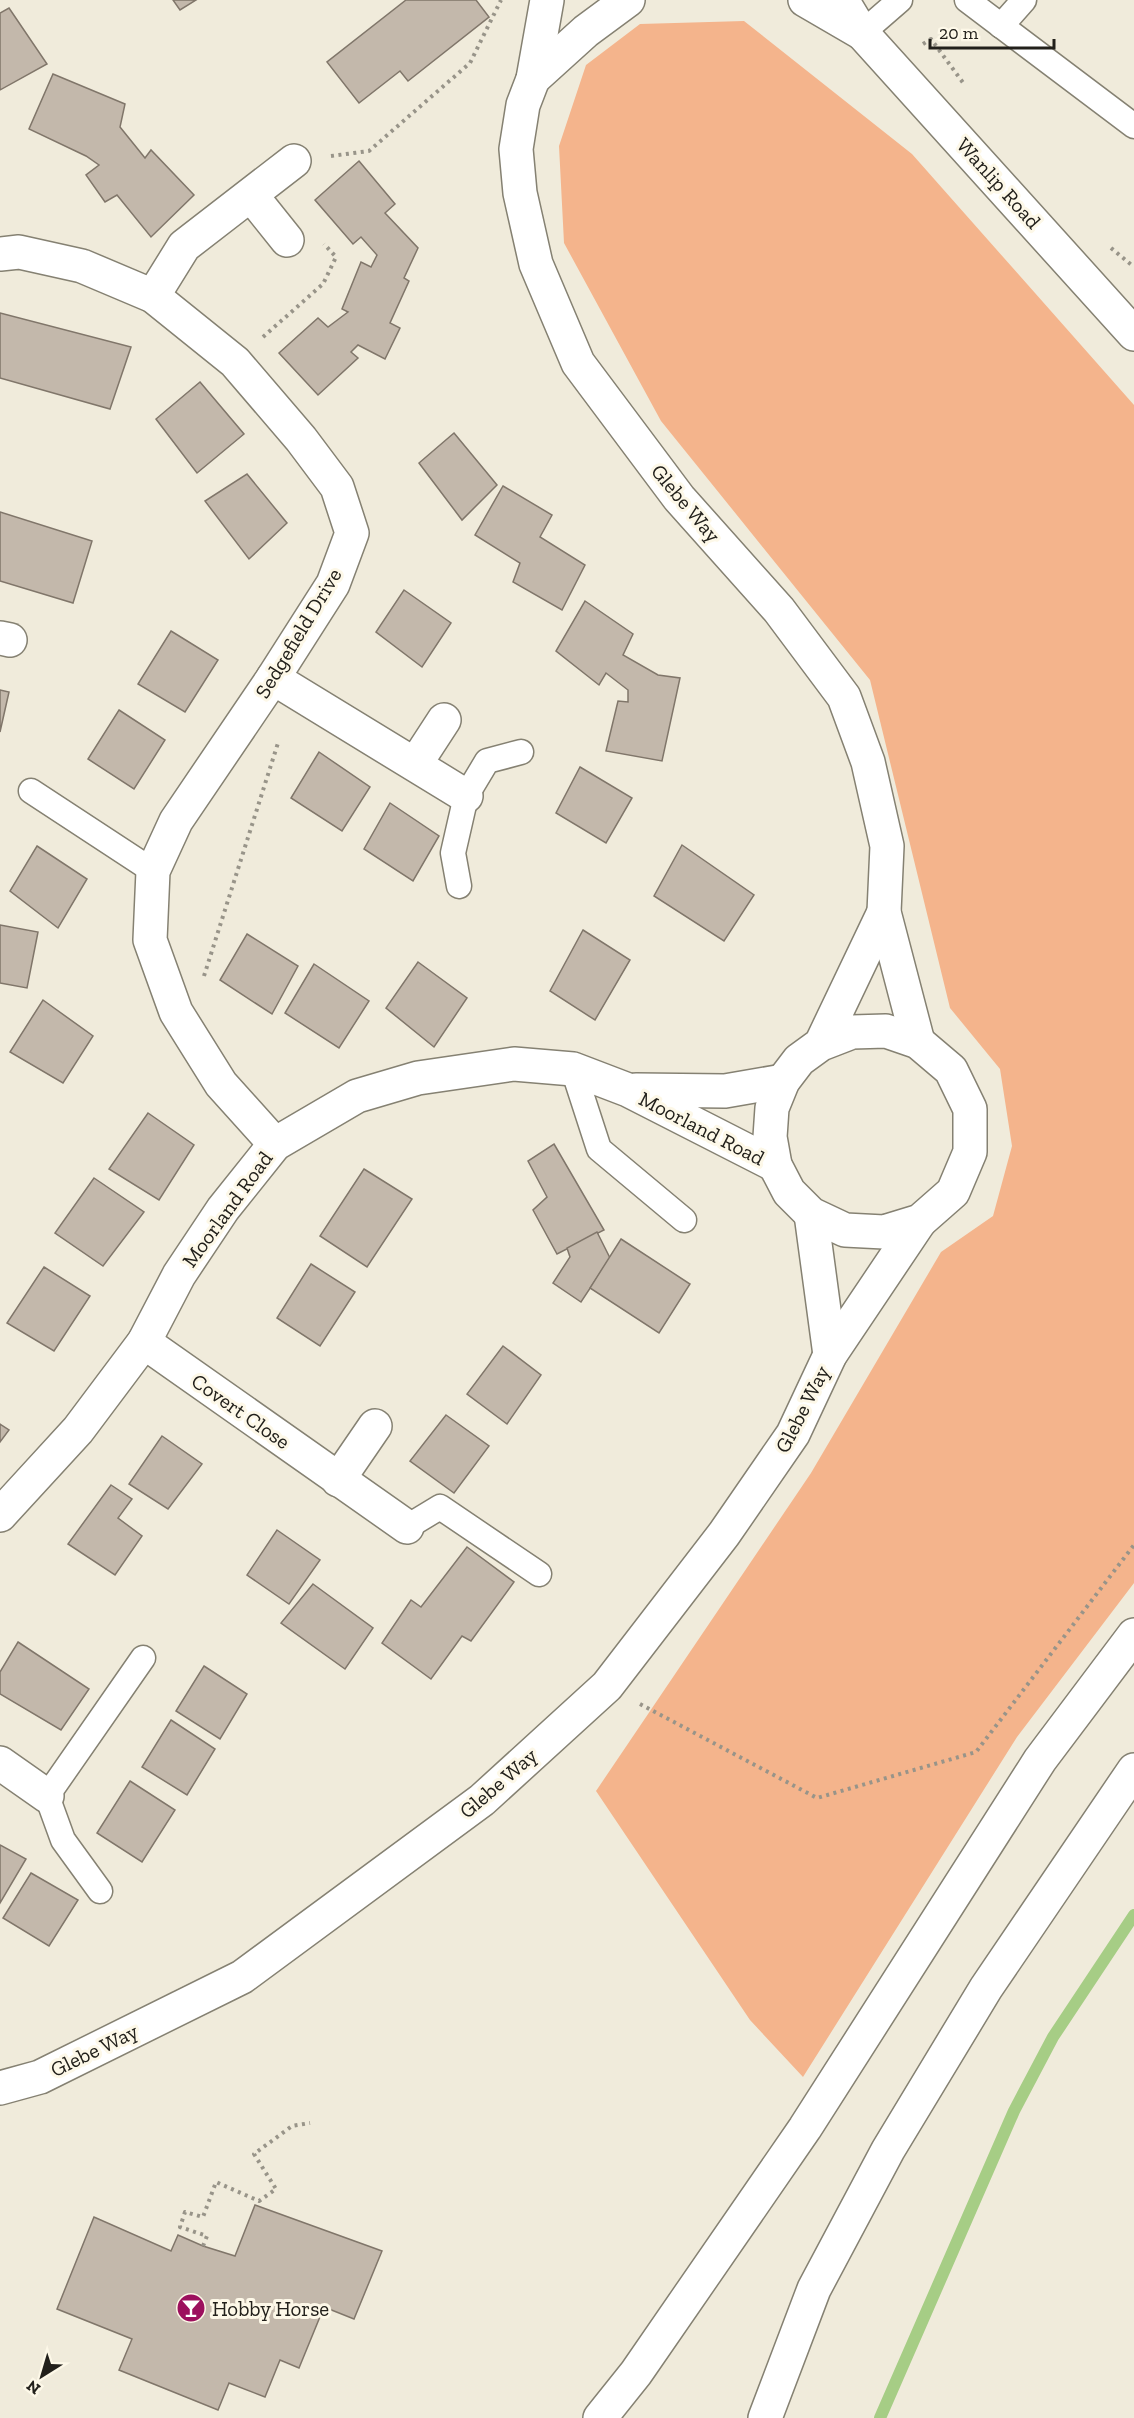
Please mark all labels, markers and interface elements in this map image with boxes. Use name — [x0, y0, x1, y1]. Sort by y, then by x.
scale bar — [930, 12, 1054, 50]
text: 20 m — [939, 22, 979, 44]
street label: Wanlip Road — [952, 132, 1047, 234]
street label: Glebe Way — [646, 459, 726, 547]
street label: Sedgefield Drive — [249, 563, 347, 702]
street label: Moorland Road — [635, 1086, 769, 1171]
street label: Moorland Road — [176, 1146, 278, 1272]
street label: Glebe Way — [769, 1361, 835, 1457]
street label: Covert Close — [187, 1368, 295, 1454]
street label: Glebe Way — [454, 1742, 542, 1823]
street label: Glebe Way — [46, 2018, 142, 2082]
bar icon: Hobby Horse — [175, 2292, 207, 2324]
place label: Hobby Horse — [212, 2296, 329, 2321]
north arrow — [12, 2346, 72, 2406]
text: N — [23, 2376, 44, 2399]

